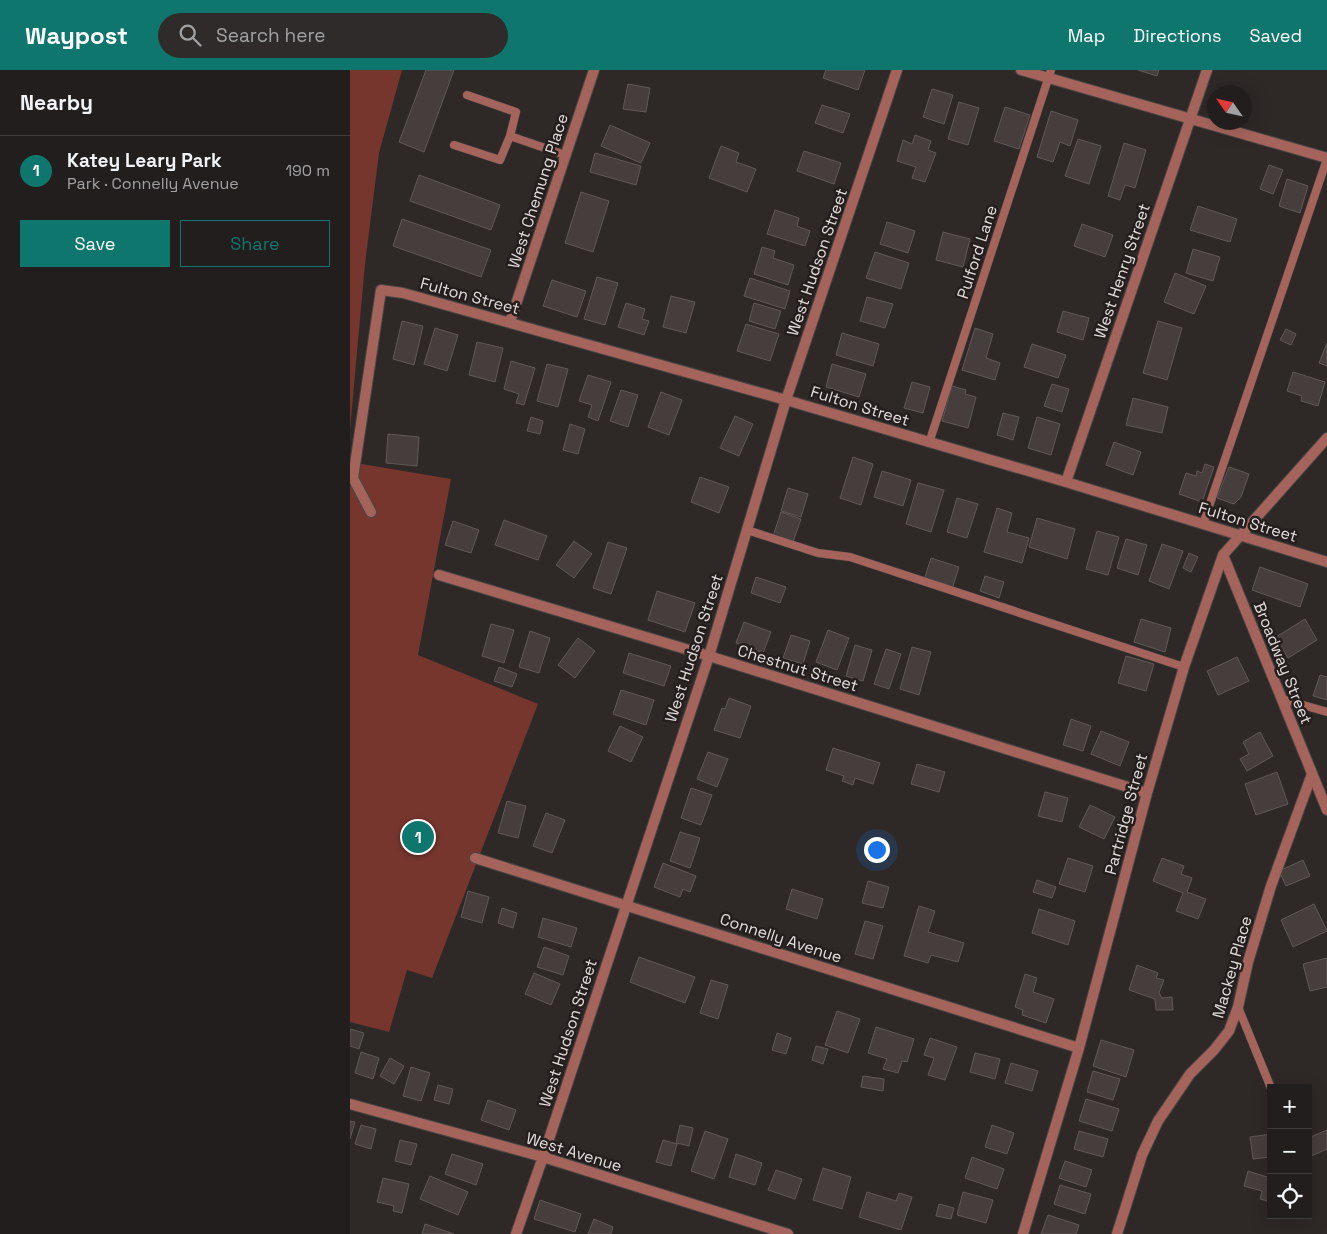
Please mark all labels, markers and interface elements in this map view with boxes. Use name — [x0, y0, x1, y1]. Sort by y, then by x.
search box — [158, 13, 508, 58]
text: Waypost — [25, 20, 128, 51]
icon: search — [176, 21, 204, 49]
text: Search here — [216, 23, 326, 48]
text: Map — [1068, 24, 1105, 47]
text: Directions — [1133, 24, 1222, 47]
text: Saved — [1250, 24, 1302, 47]
north arrow — [1207, 85, 1252, 130]
text: Nearby — [20, 89, 93, 116]
street label: West Chemung Place — [503, 111, 573, 271]
text: Katey Leary Park — [67, 148, 222, 173]
text: 1 — [32, 160, 40, 181]
text: 190 m — [285, 160, 330, 181]
text: Park · Connelly Avenue — [67, 173, 239, 194]
street label: West Hudson Street — [782, 185, 852, 339]
street label: West Henry Street — [1089, 201, 1155, 341]
street label: Pulford Lane — [952, 202, 1002, 302]
button: Save — [20, 220, 170, 267]
button: Share — [180, 220, 330, 267]
street label: Fulton Street — [418, 273, 522, 319]
street label: Fulton Street — [808, 381, 912, 431]
street label: Fulton Street — [1196, 497, 1300, 547]
street label: West Hudson Street — [660, 571, 728, 725]
street label: Broadway Street — [1249, 599, 1317, 727]
street label: Chestnut Street — [735, 640, 861, 696]
street label: Partridge Street — [1100, 751, 1152, 877]
pin: 1 — [402, 818, 434, 856]
your location — [864, 837, 890, 863]
street label: Connelly Avenue — [717, 908, 845, 968]
street label: Mackey Place — [1207, 913, 1257, 1021]
street label: West Hudson Street — [534, 956, 602, 1110]
map controls — [1267, 1084, 1312, 1219]
button: + — [1267, 1084, 1312, 1129]
street label: West Avenue — [523, 1127, 625, 1177]
button: − — [1267, 1129, 1312, 1174]
button: locate — [1267, 1174, 1312, 1219]

